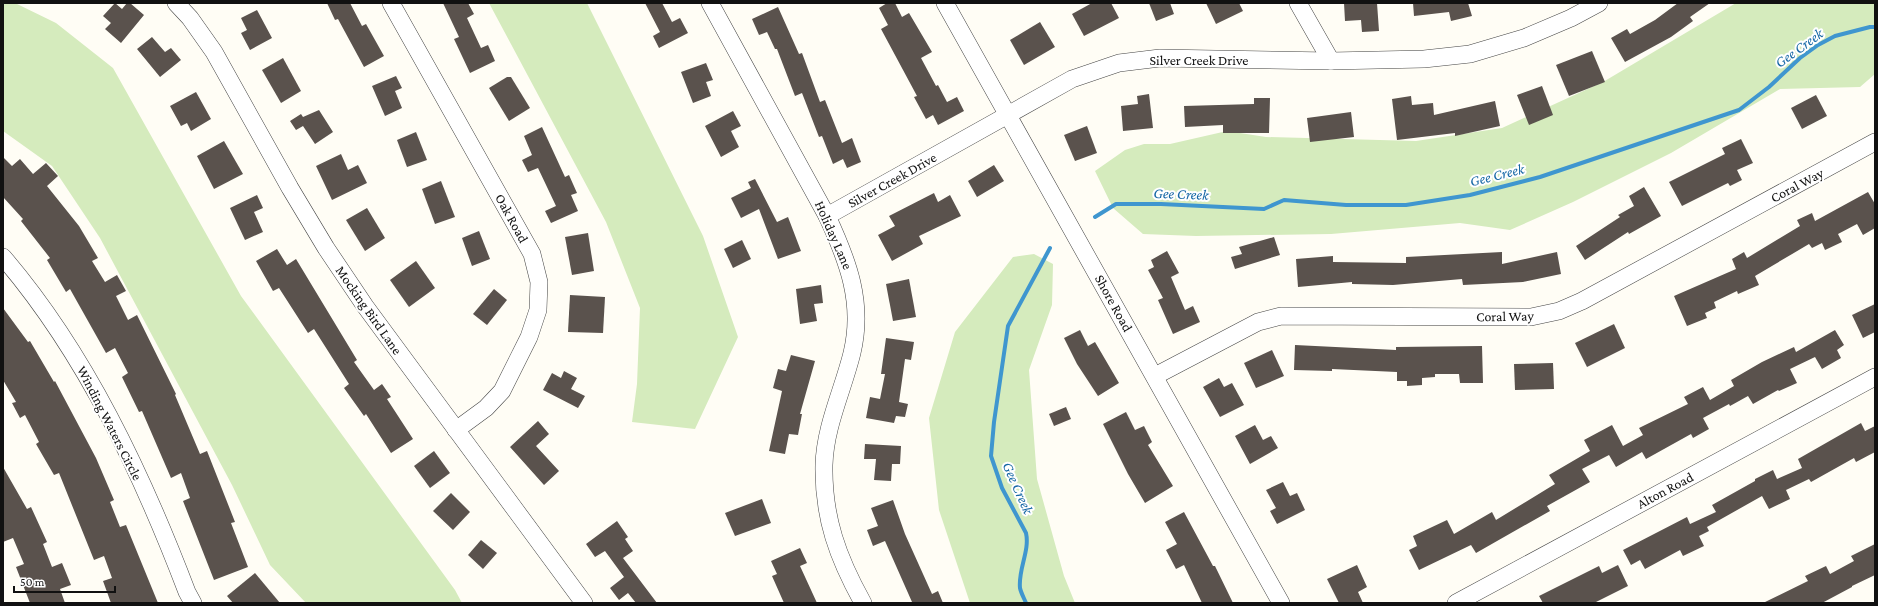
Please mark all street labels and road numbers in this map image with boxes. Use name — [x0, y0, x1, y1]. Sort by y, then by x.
street label: Silver Creek Drive — [1150, 52, 1248, 68]
street label: Silver Creek Drive — [845, 149, 939, 211]
street label: Coral Way — [1768, 164, 1827, 206]
street label: Oak Road — [492, 191, 532, 246]
street label: Holiday Lane — [812, 198, 856, 272]
street label: Mocking Bird Lane — [332, 263, 406, 357]
street label: Shore Road — [1092, 272, 1137, 335]
street label: Coral Way — [1476, 307, 1535, 325]
street label: Winding Waters Circle — [74, 363, 146, 483]
street label: Alton Road — [1634, 468, 1697, 512]

